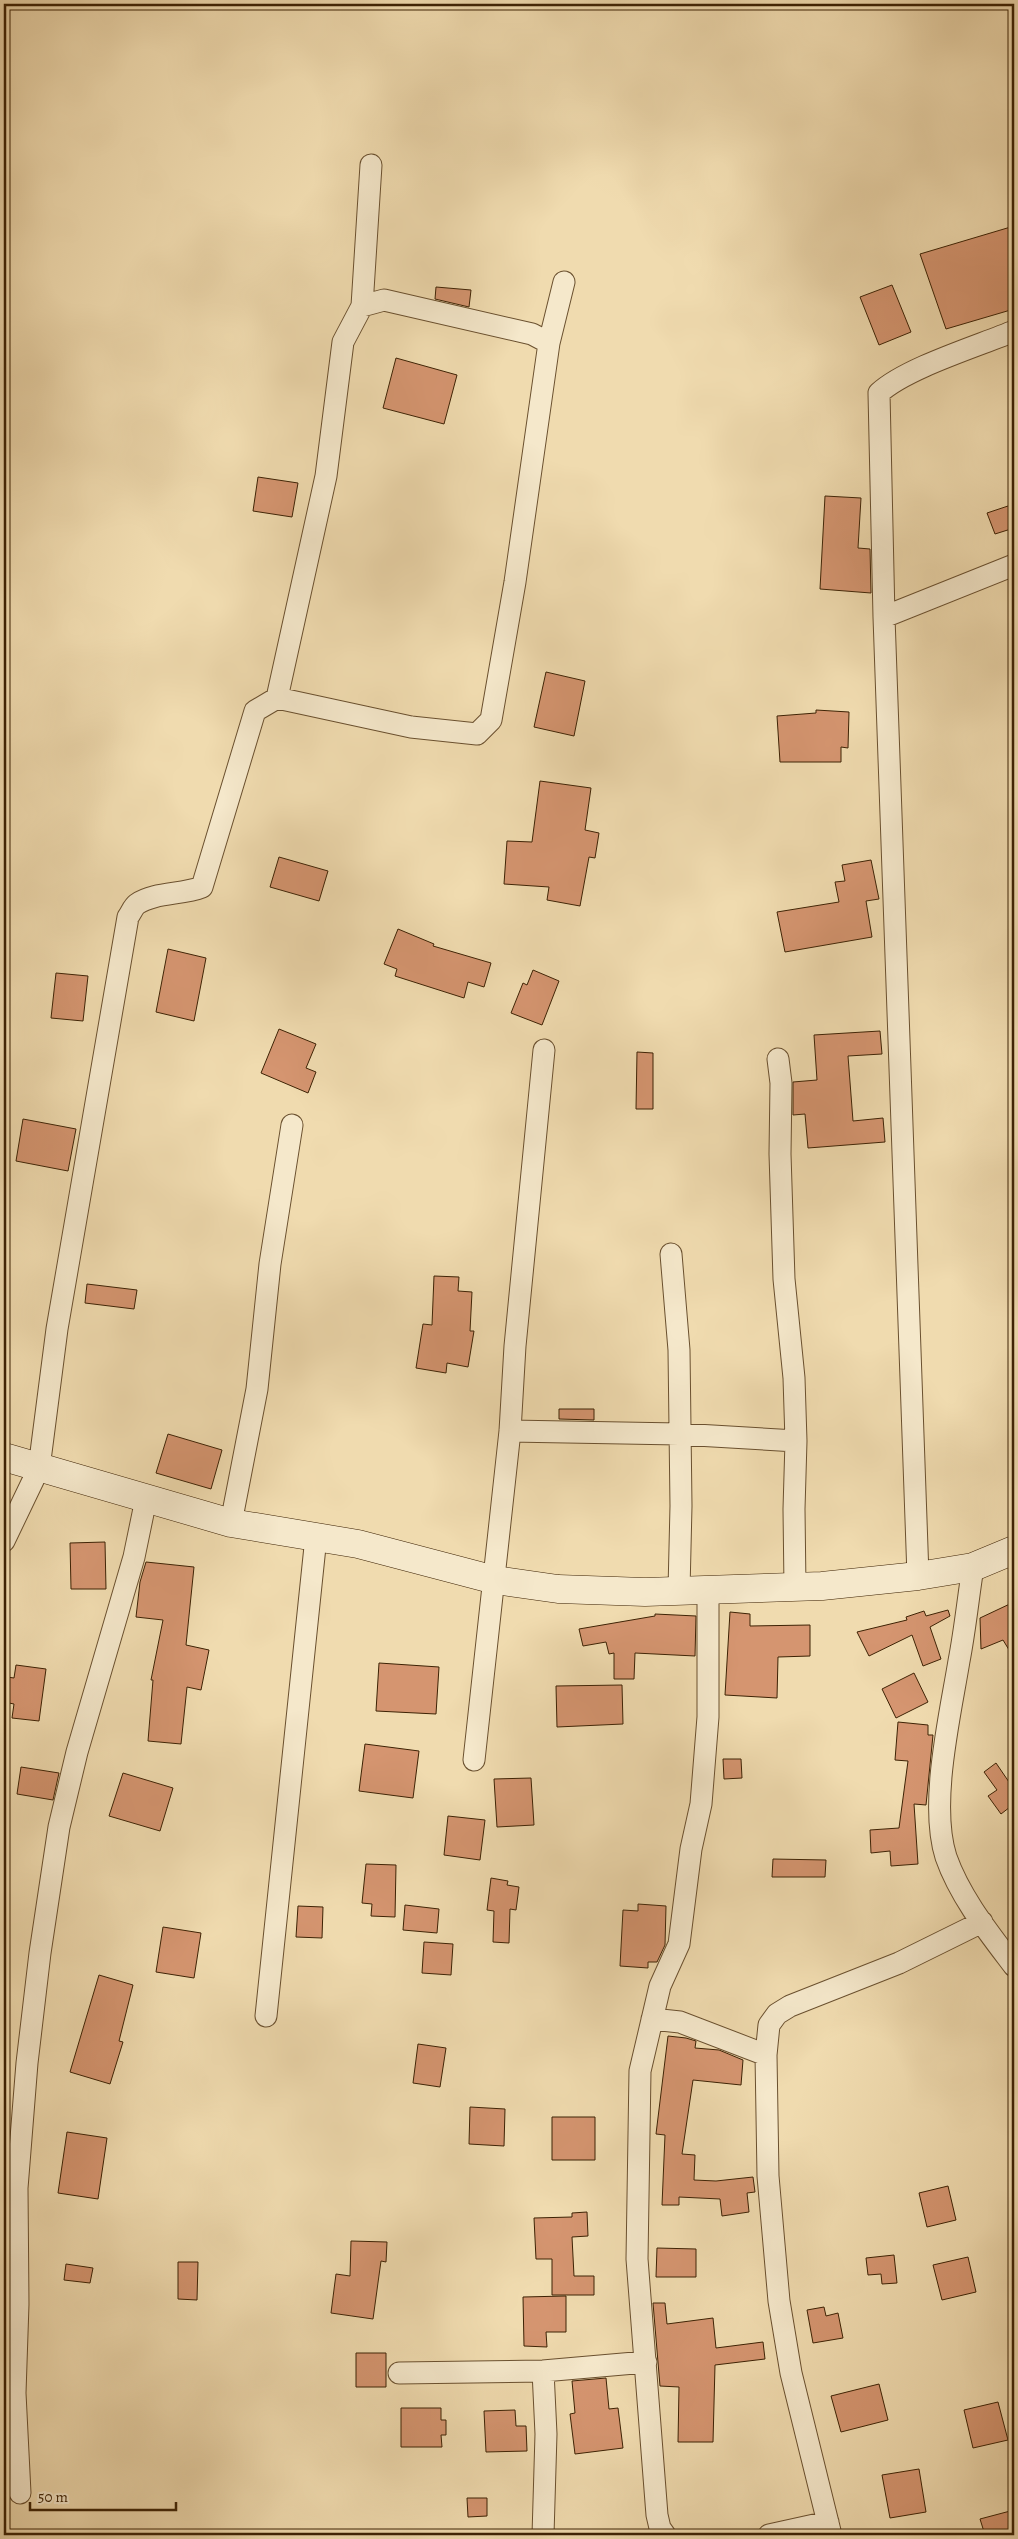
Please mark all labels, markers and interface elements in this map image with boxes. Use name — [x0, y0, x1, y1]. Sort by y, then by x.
scale bar — [30, 2479, 176, 2511]
text: 50 m — [38, 2487, 68, 2507]

